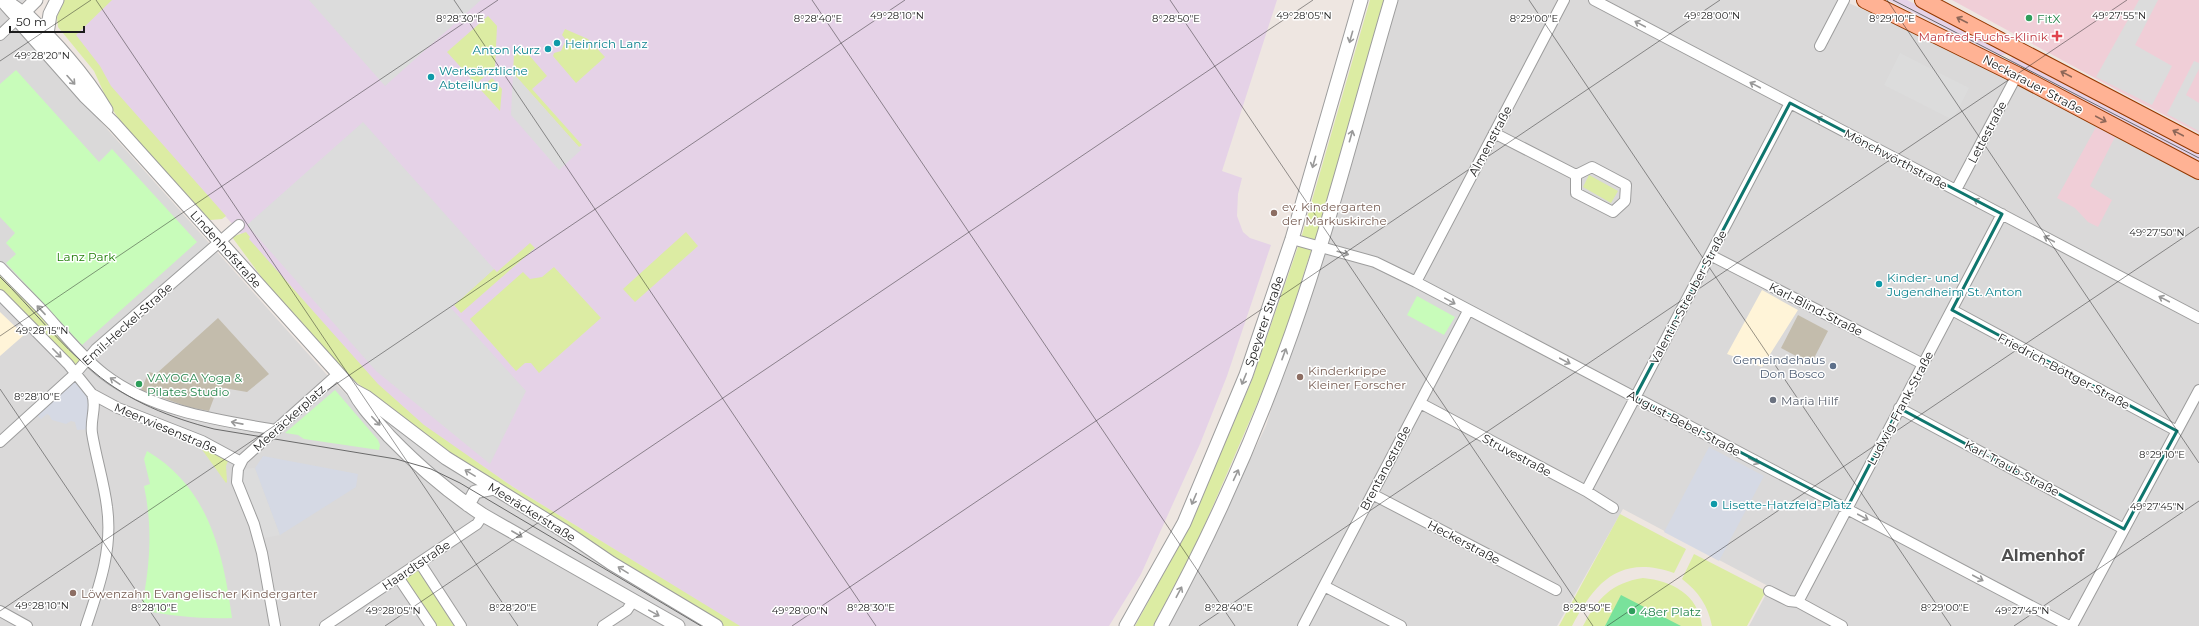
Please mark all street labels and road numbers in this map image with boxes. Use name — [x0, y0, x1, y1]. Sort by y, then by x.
street label: Neckarauer Straße — [1980, 51, 2086, 117]
street label: Lettestraße — [1964, 98, 2010, 166]
street label: Almenstraße — [1465, 103, 1515, 179]
street label: Mönchwörthstraße — [1842, 125, 1950, 193]
street label: Lindenhofstraße — [187, 207, 265, 291]
street label: Valentin-Streuber-Straße — [1646, 227, 1730, 367]
street label: Speyerer Straße — [1241, 274, 1287, 368]
street label: Karl-Blind-Straße — [1767, 279, 1865, 339]
street label: Emil-Heckel-Straße — [79, 280, 175, 368]
street label: Friedrich-Böttger-Straße — [1995, 330, 2133, 412]
street label: Ludwig-Frank-Straße — [1864, 348, 1936, 468]
street label: Meeräckerplatz — [250, 382, 328, 454]
street label: August-Bebel-Straße — [1625, 387, 1743, 459]
street label: Meerwiesenstraße — [112, 399, 220, 457]
street label: Brentanostraße — [1356, 423, 1414, 513]
street label: Struvestraße — [1480, 431, 1554, 479]
street label: Karl-Traub-Straße — [1962, 437, 2062, 499]
street label: Meeräckerstraße — [485, 479, 579, 545]
street label: Heckerstraße — [1425, 517, 1503, 567]
street label: Haardtstraße — [379, 537, 453, 593]

